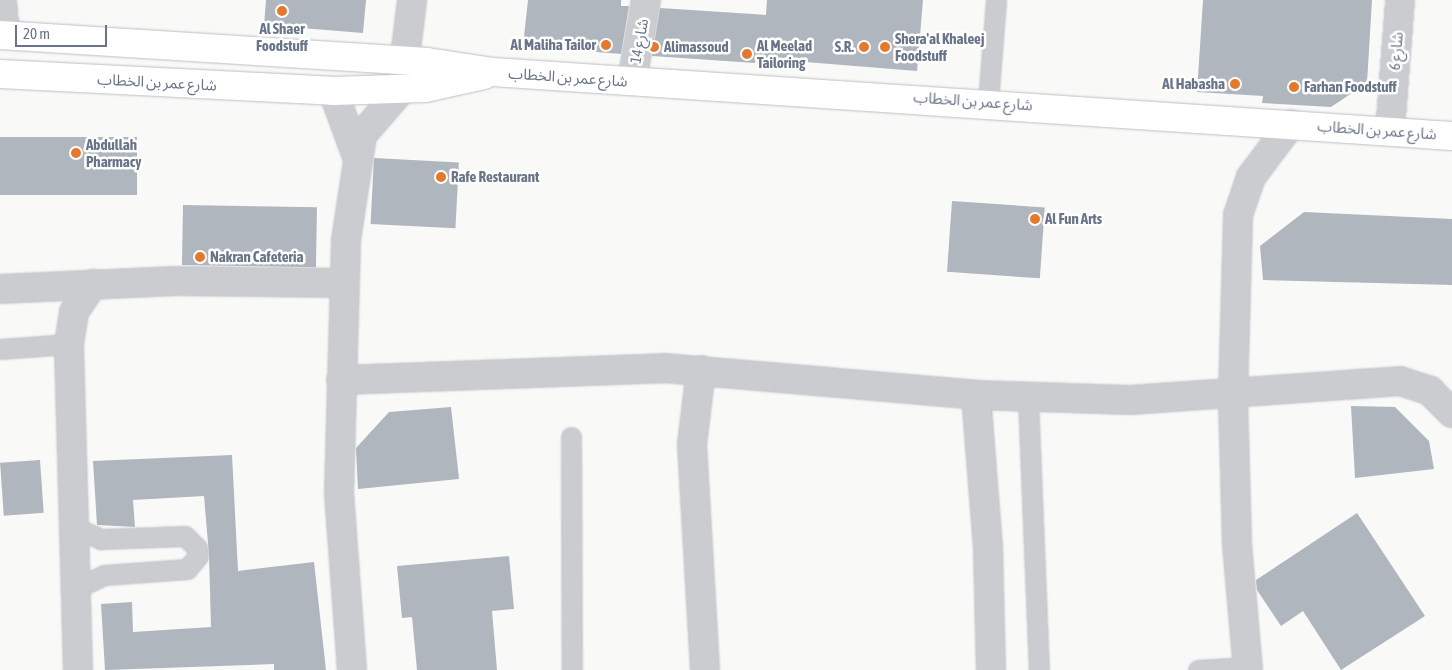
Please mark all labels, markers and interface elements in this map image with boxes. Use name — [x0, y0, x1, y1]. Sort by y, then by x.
marker: Al Shaer Foodstuff — [276, 5, 288, 17]
scale bar — [18, 15, 110, 47]
street label: شارع 14 — [626, 17, 652, 65]
place label: Al Shaer Foodstuff — [256, 19, 308, 54]
text: 20 m — [23, 25, 50, 42]
place label: Shera'al Khaleej Foodstuff — [895, 29, 984, 64]
street label: شارع 6 — [1385, 31, 1407, 71]
place label: Al Maliha Tailor — [511, 36, 596, 54]
place label: Al Meelad Tailoring — [757, 36, 812, 71]
place label: Alimassoud — [664, 38, 729, 56]
place label: S.R. — [835, 38, 854, 56]
marker: Al Maliha Tailor — [600, 39, 612, 51]
marker: Alimassoud — [648, 41, 660, 53]
marker: S.R. — [858, 41, 870, 53]
marker: Shera'al Khaleej Foodstuff — [879, 41, 891, 53]
marker: Al Meelad Tailoring — [741, 48, 753, 60]
street label: شارع عمر بن الخطاب — [508, 64, 628, 90]
street label: شارع عمر بن الخطاب — [97, 70, 217, 94]
place label: Al Habasha — [1162, 75, 1225, 93]
marker: Al Habasha — [1229, 78, 1241, 90]
place label: Farhan Foodstuff — [1304, 78, 1397, 96]
marker: Farhan Foodstuff — [1288, 81, 1300, 93]
street label: شارع عمر بن الخطاب — [913, 88, 1033, 114]
street label: شارع عمر بن الخطاب — [1317, 117, 1437, 143]
place label: Abdullah Pharmacy — [86, 135, 142, 170]
marker: Abdullah Pharmacy — [70, 147, 82, 159]
place label: Rafe Restaurant — [451, 168, 539, 186]
marker: Rafe Restaurant — [435, 171, 447, 183]
place label: Al Fun Arts — [1045, 210, 1102, 228]
marker: Al Fun Arts — [1029, 213, 1041, 225]
place label: Nakran Cafeteria — [210, 248, 303, 266]
marker: Nakran Cafeteria — [194, 251, 206, 263]

